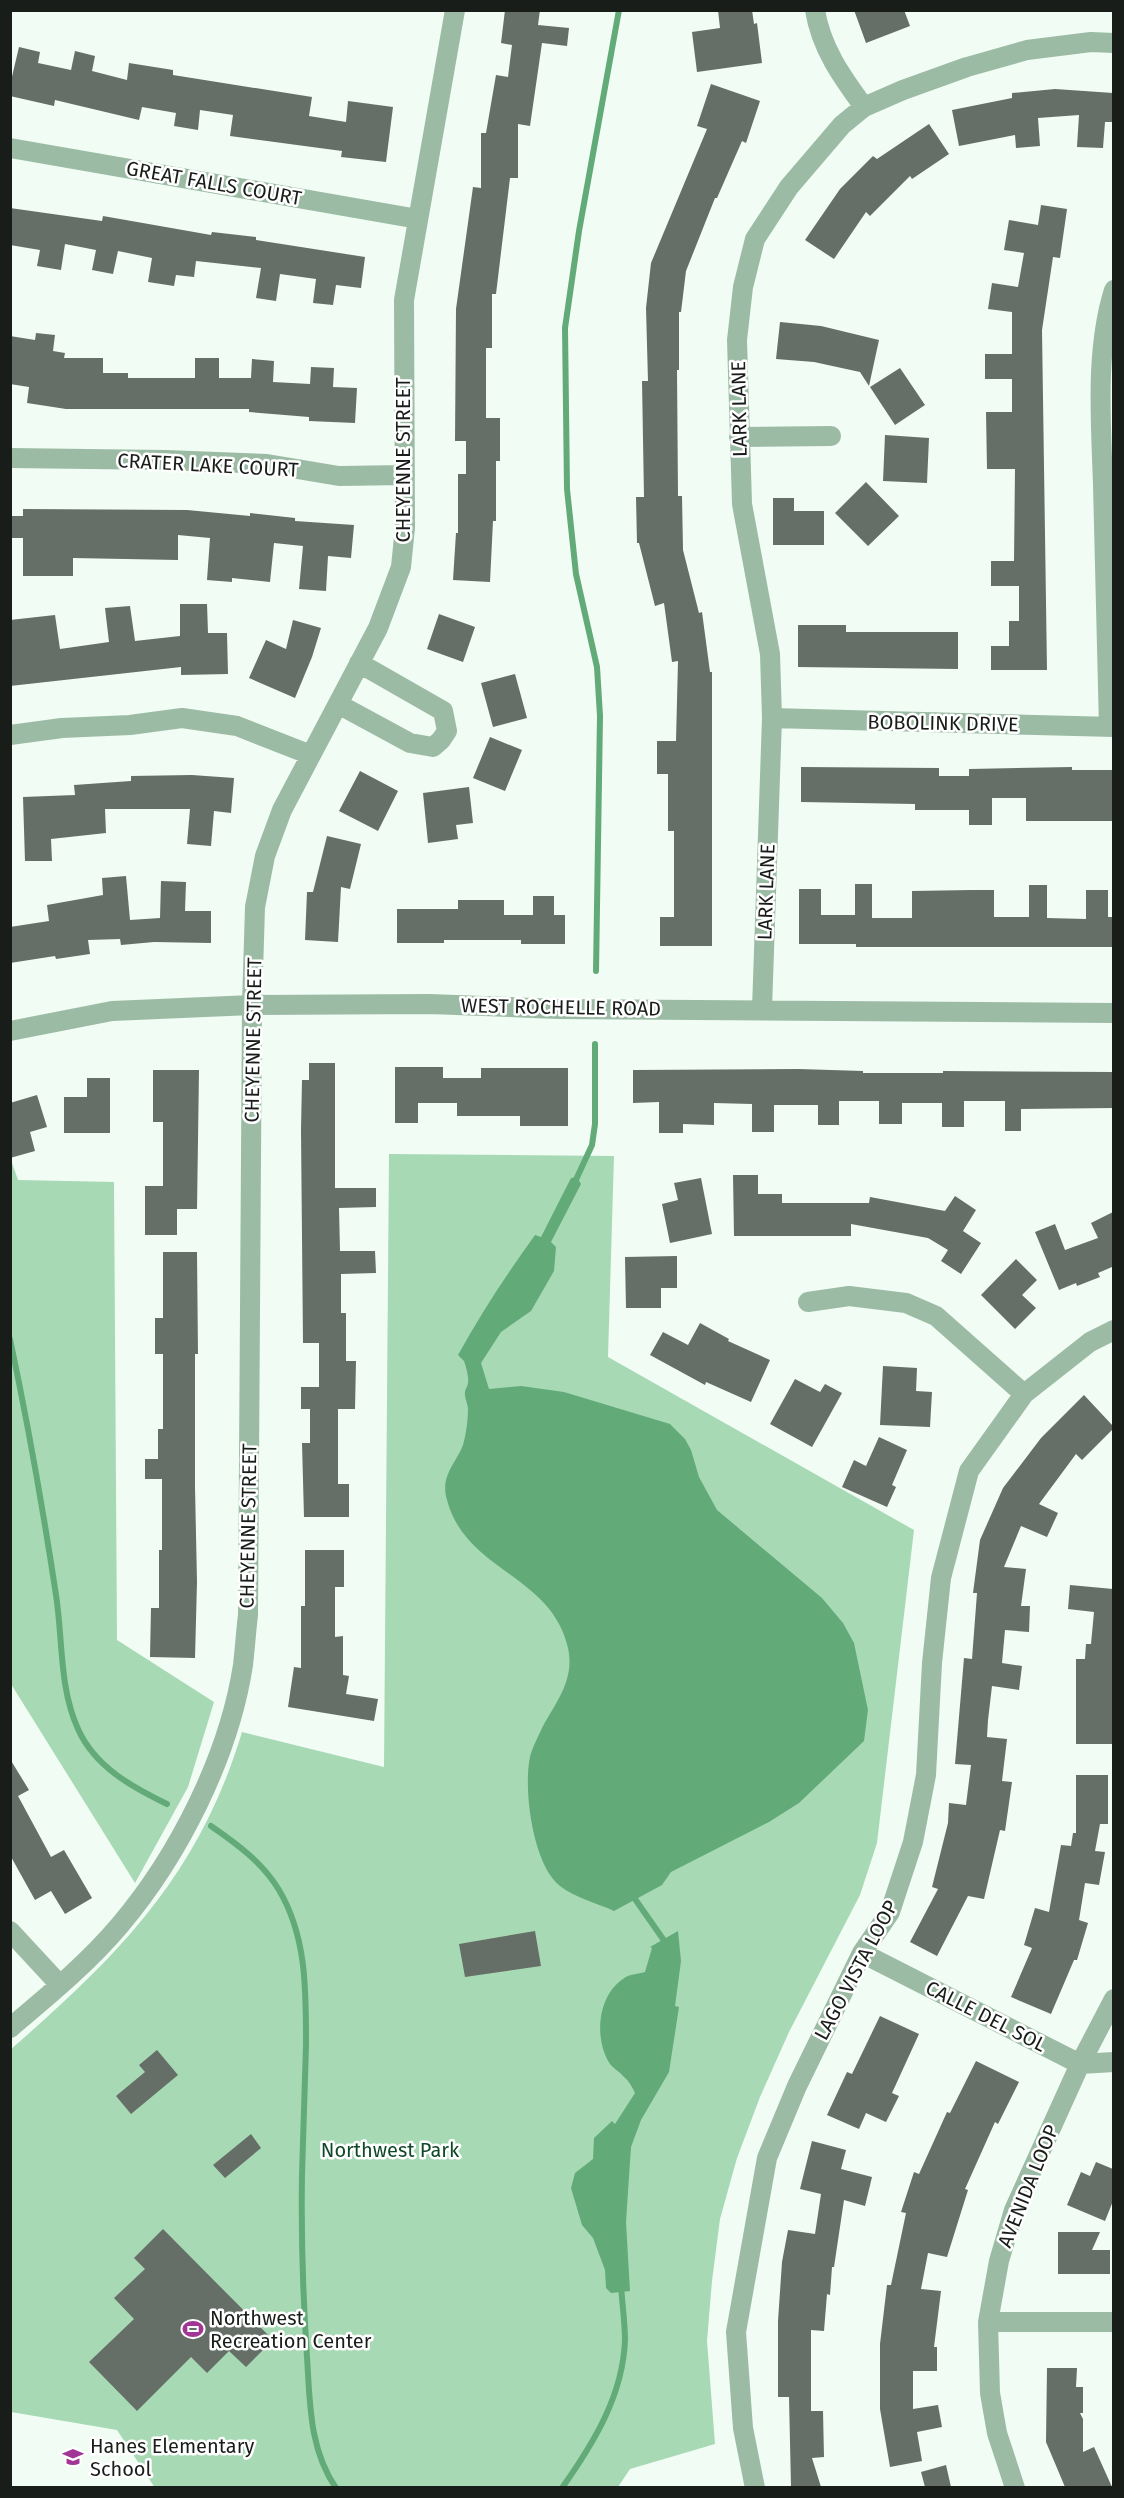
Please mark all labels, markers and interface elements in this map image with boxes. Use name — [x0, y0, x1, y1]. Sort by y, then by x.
street label: GREAT FALLS COURT — [124, 156, 304, 210]
street label: LARK LANE — [726, 361, 752, 457]
street label: CHEYENNE STREET — [391, 377, 415, 543]
street label: CRATER LAKE COURT — [117, 448, 300, 482]
street label: BOBOLINK DRIVE — [867, 710, 1019, 736]
street label: LARK LANE — [752, 843, 780, 941]
street label: CHEYENNE STREET — [240, 957, 266, 1123]
street label: WEST ROCHELLE ROAD — [461, 993, 661, 1021]
street label: CHEYENNE STREET — [235, 1443, 261, 1609]
street label: LAGO VISTA LOOP — [809, 1896, 903, 2044]
street label: CALLE DEL SOL — [922, 1975, 1050, 2057]
street label: AVENIDA LOOP — [992, 2121, 1064, 2251]
park label: Northwest Park — [321, 2138, 460, 2162]
place label: Northwest Recreation Center — [210, 2306, 372, 2353]
sports icon: Northwest Recreation Center — [181, 2317, 205, 2341]
place label: Hanes Elementary School — [90, 2434, 254, 2481]
school or university icon: Hanes Elementary School — [61, 2445, 85, 2469]

